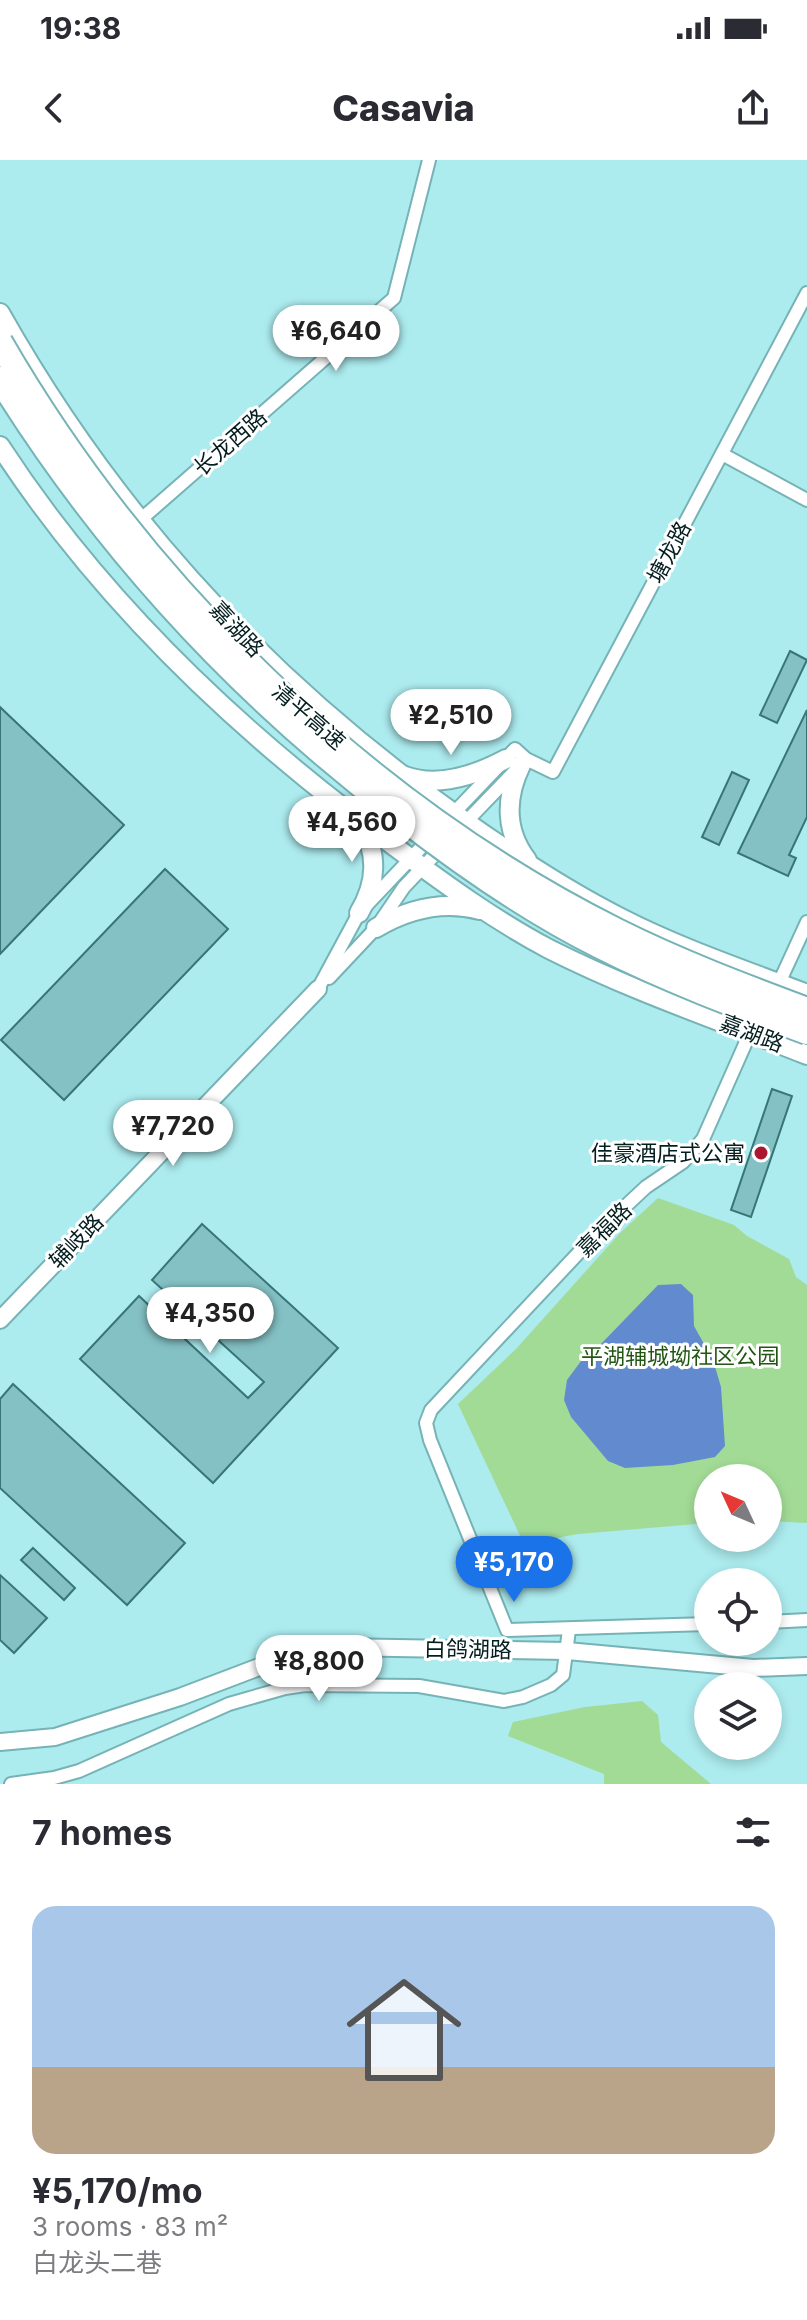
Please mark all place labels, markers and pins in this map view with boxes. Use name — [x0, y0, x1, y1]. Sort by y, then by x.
pin: ¥6,640 — [271, 305, 401, 373]
pin: ¥2,510 — [386, 689, 516, 757]
pin: ¥4,560 — [287, 796, 417, 864]
pin: ¥7,720 — [108, 1100, 238, 1168]
place label: 佳豪酒店式公寓 — [591, 1140, 745, 1166]
marker: 佳豪酒店式公寓 — [752, 1144, 770, 1162]
pin: ¥4,350 — [145, 1287, 275, 1355]
pin: ¥5,170 — [449, 1536, 579, 1604]
pin: ¥8,800 — [254, 1635, 384, 1703]

